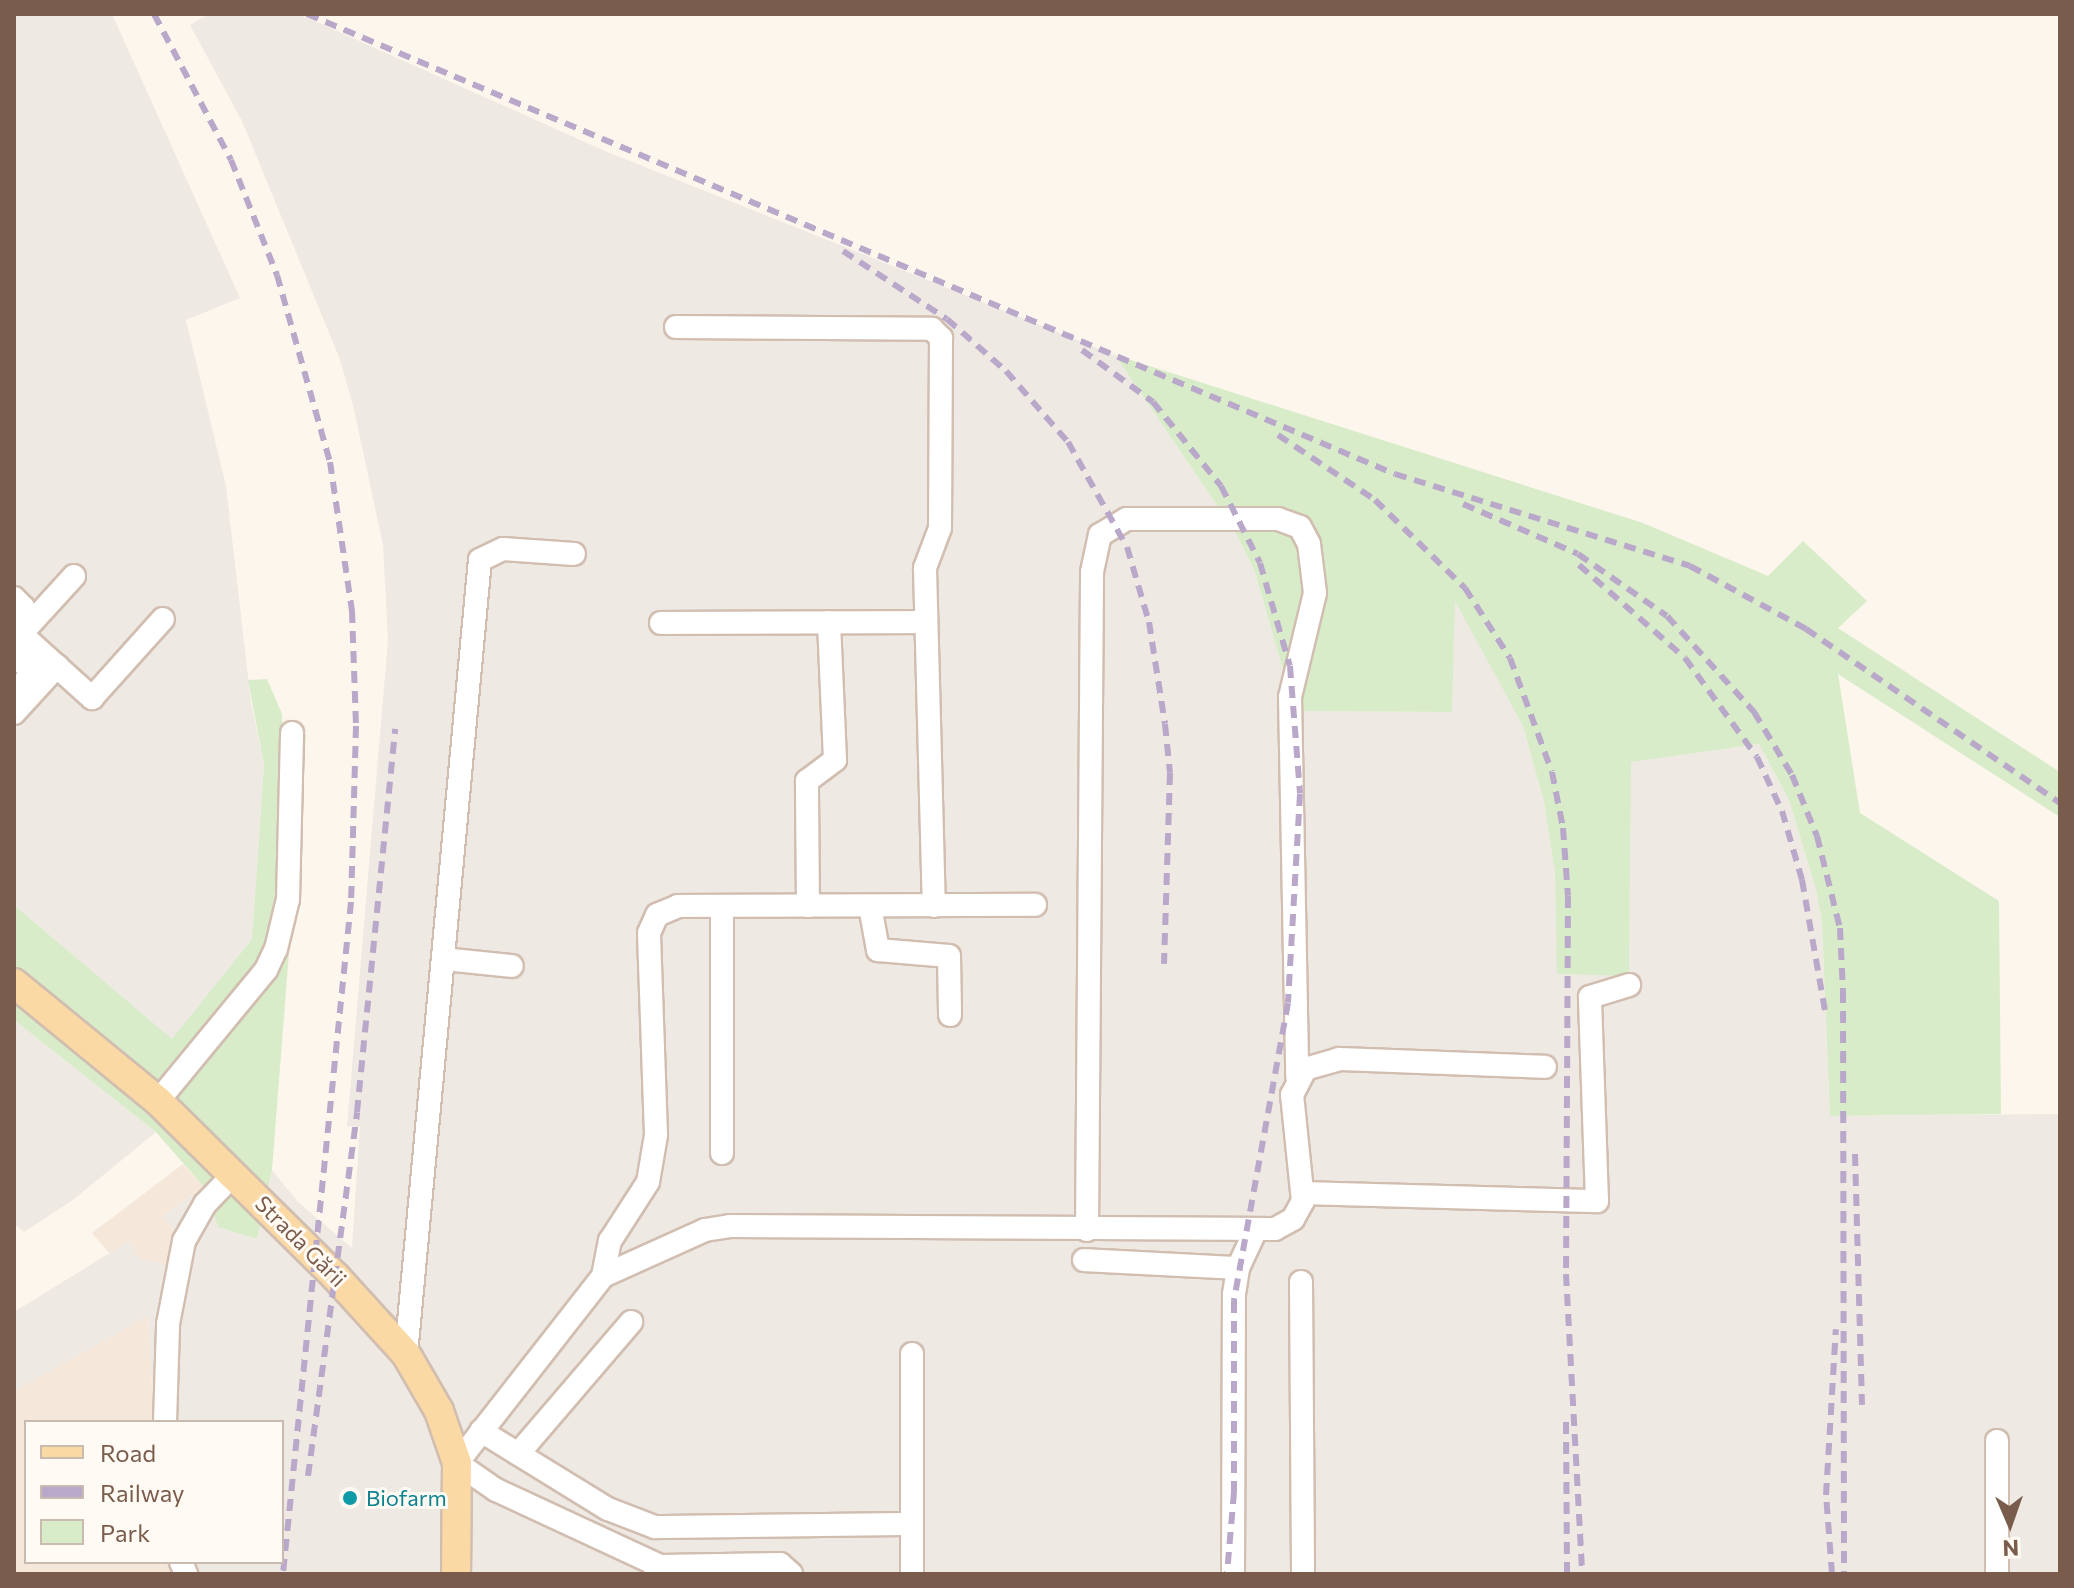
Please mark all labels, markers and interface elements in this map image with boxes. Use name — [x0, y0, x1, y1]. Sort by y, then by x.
street label: Strada Gării — [250, 1190, 352, 1292]
legend — [24, 1420, 284, 1564]
text: Road — [100, 1438, 156, 1467]
text: Railway — [100, 1478, 185, 1507]
north arrow — [1970, 1484, 2050, 1564]
place label: Biofarm — [366, 1485, 447, 1511]
marker: Biofarm — [341, 1489, 359, 1507]
text: Park — [100, 1518, 150, 1547]
text: N — [2002, 1535, 2020, 1562]

